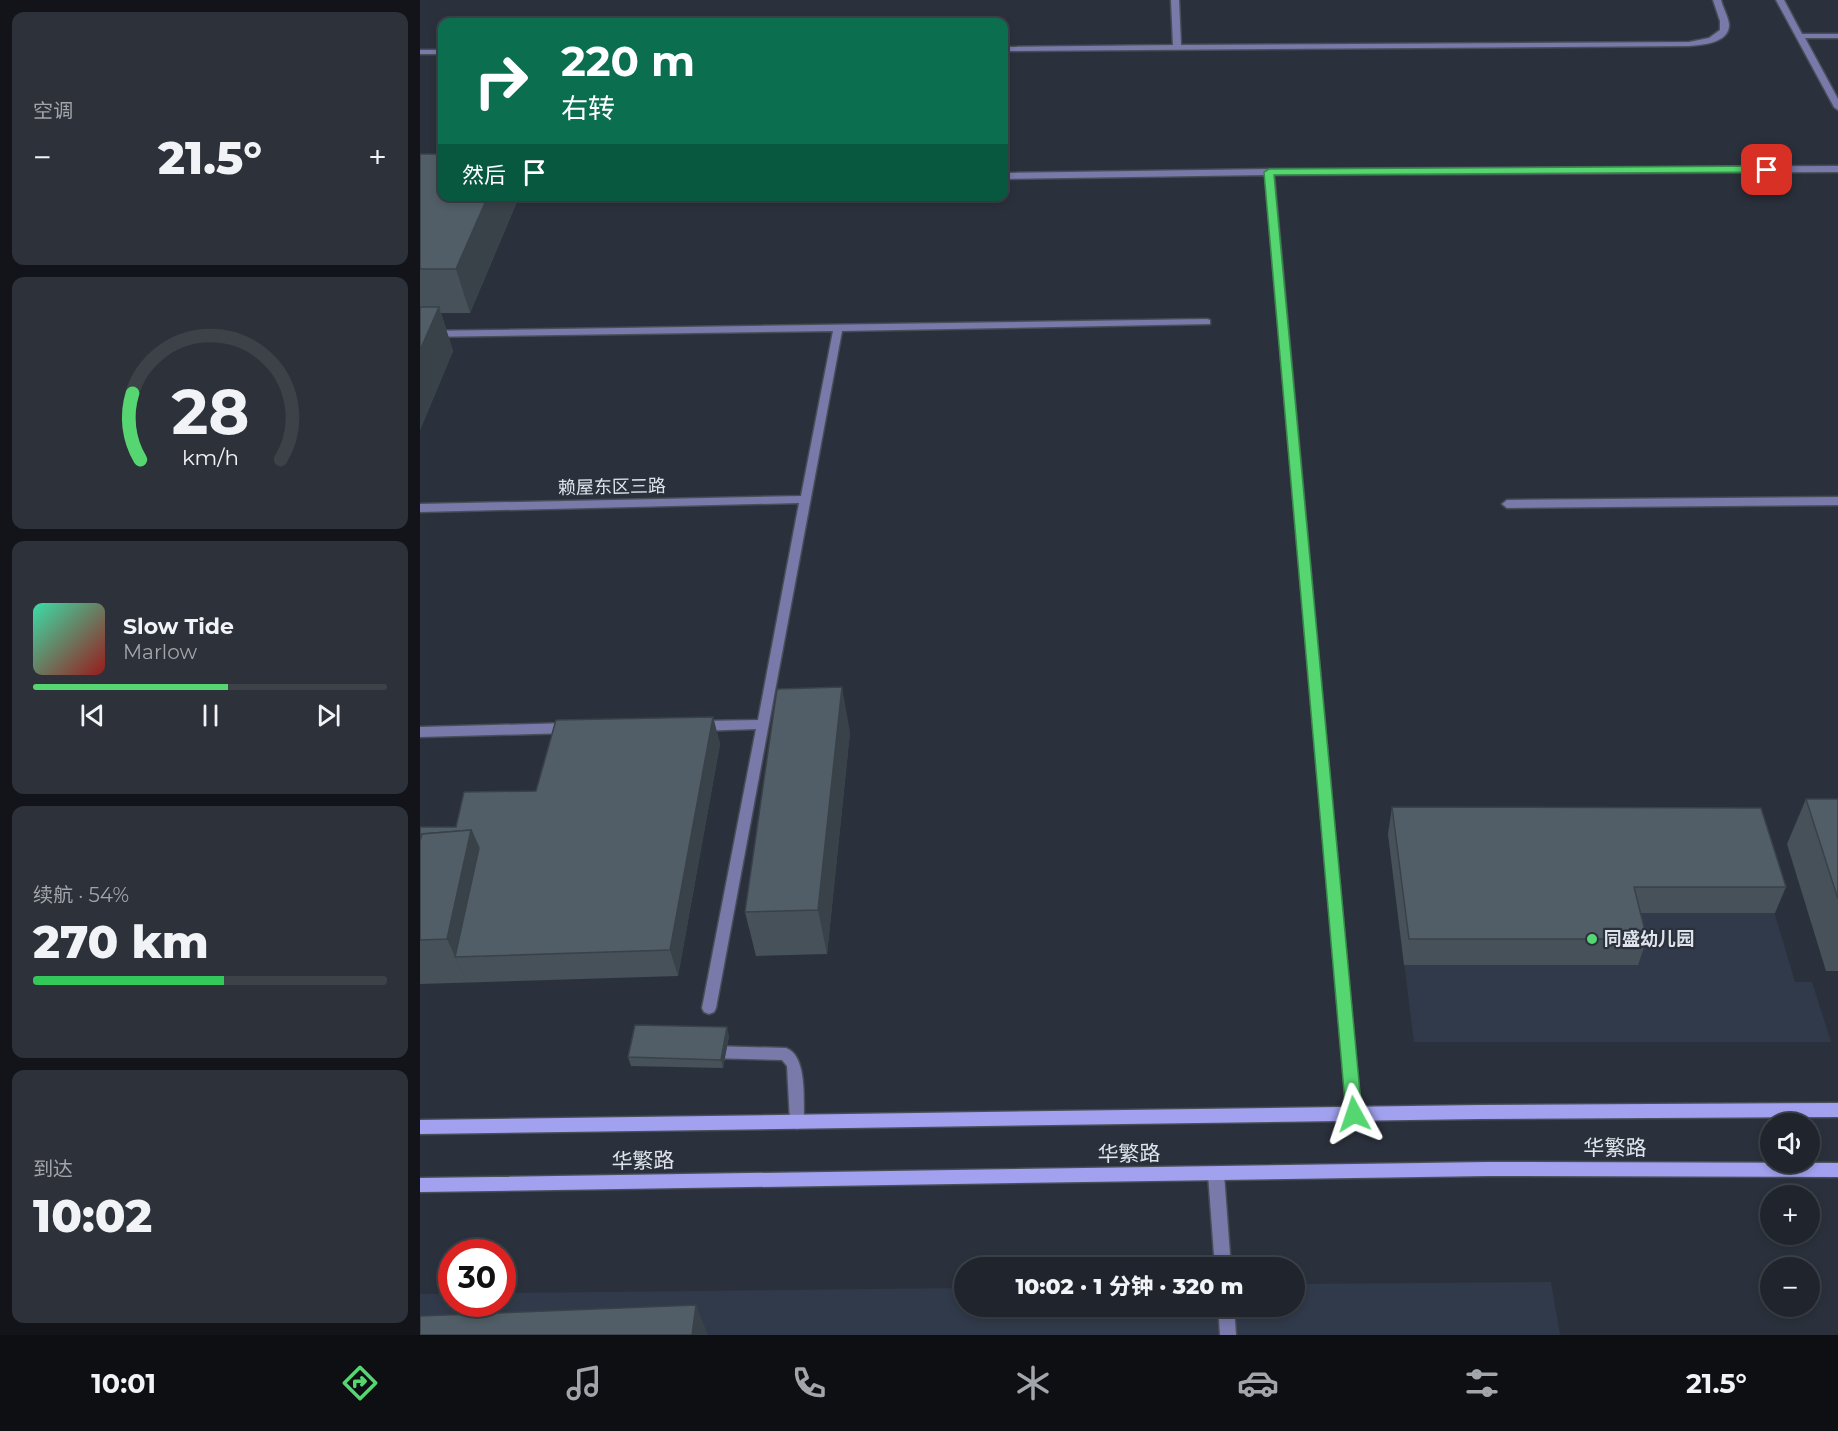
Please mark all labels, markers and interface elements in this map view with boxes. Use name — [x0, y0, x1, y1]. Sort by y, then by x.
text: 220 m — [561, 35, 695, 87]
icon: right — [462, 42, 540, 120]
text: 右转 — [561, 92, 615, 125]
text: 空调 — [33, 99, 73, 123]
text: 21.5° — [158, 130, 262, 185]
text: − — [33, 137, 52, 177]
text: + — [368, 137, 387, 177]
pin — [1741, 144, 1792, 195]
icon: arrive — [1750, 153, 1783, 186]
icon: arrive — [518, 156, 551, 189]
text: 然后 — [462, 162, 506, 189]
text: 28 — [171, 374, 249, 450]
text: km/h — [181, 444, 239, 470]
street label: 赖屋东区三路 — [558, 475, 666, 499]
text: Slow Tide — [123, 613, 234, 640]
text: Marlow — [123, 640, 197, 664]
icon: previous — [76, 699, 109, 732]
icon: pause — [194, 699, 227, 732]
icon: next — [312, 699, 345, 732]
text: 续航 · 54% — [33, 883, 129, 907]
text: 270 km — [33, 914, 209, 969]
place label: 同盛幼儿园 — [1604, 928, 1694, 950]
marker: 同盛幼儿园 — [1585, 932, 1599, 946]
position arrow — [1322, 1082, 1386, 1146]
map controls — [1760, 1113, 1820, 1317]
button: sound — [1760, 1113, 1820, 1173]
street label: 华繁路 — [1584, 1135, 1647, 1160]
street label: 华繁路 — [1097, 1140, 1161, 1167]
street label: 华繁路 — [611, 1147, 675, 1174]
text: 到达 — [33, 1157, 73, 1181]
button: + — [1760, 1185, 1820, 1245]
text: 10:02 — [33, 1188, 152, 1243]
speed limit sign: 30 — [438, 1239, 516, 1317]
button: − — [1760, 1257, 1820, 1317]
text: 10:02 · 1 分钟 · 320 m — [1015, 1273, 1244, 1300]
icon: directions — [339, 1362, 381, 1404]
icon: music — [563, 1362, 605, 1404]
icon: phone — [788, 1362, 830, 1404]
icon: climate — [1012, 1362, 1054, 1404]
icon: car — [1237, 1362, 1279, 1404]
icon: filters — [1461, 1362, 1503, 1404]
text: 10:01 — [91, 1367, 156, 1400]
text: 21.5° — [1686, 1367, 1747, 1400]

